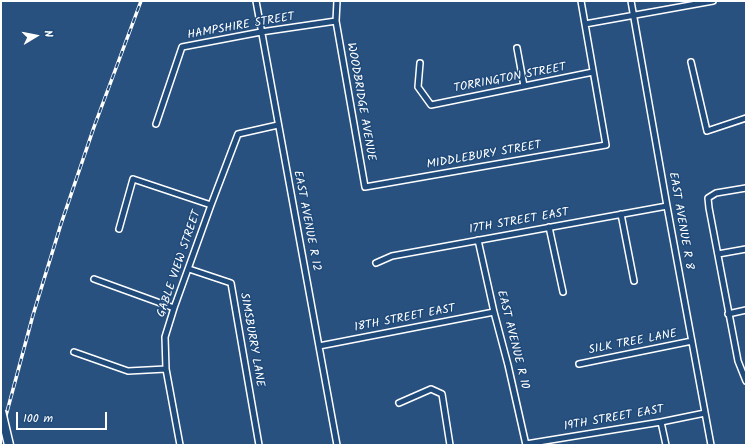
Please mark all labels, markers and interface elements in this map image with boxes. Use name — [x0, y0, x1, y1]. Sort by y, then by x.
street label: HAMPSHIRE STREET — [186, 10, 296, 44]
north arrow — [16, 16, 56, 56]
text: N — [38, 29, 57, 39]
street label: WOODBRIDGE AVENUE — [342, 42, 378, 162]
street label: TORRINGTON STREET — [453, 61, 567, 97]
street label: MIDDLEBURY STREET — [426, 139, 542, 173]
street label: EAST AVENUE R 12 — [289, 169, 323, 273]
street label: EAST AVENUE R 8 — [664, 171, 696, 271]
street label: 17TH STREET EAST — [468, 206, 570, 238]
street label: GABLE VIEW STREET — [155, 209, 205, 319]
street label: EAST AVENUE R 10 — [493, 289, 531, 391]
street label: SIMSBURRY LANE — [236, 292, 266, 388]
street label: 18TH STREET EAST — [353, 302, 457, 336]
street label: SILK TREE LANE — [588, 327, 678, 359]
street label: 19TH STREET EAST — [563, 403, 665, 435]
scale bar — [18, 404, 109, 430]
text: 100 m — [23, 409, 53, 428]

